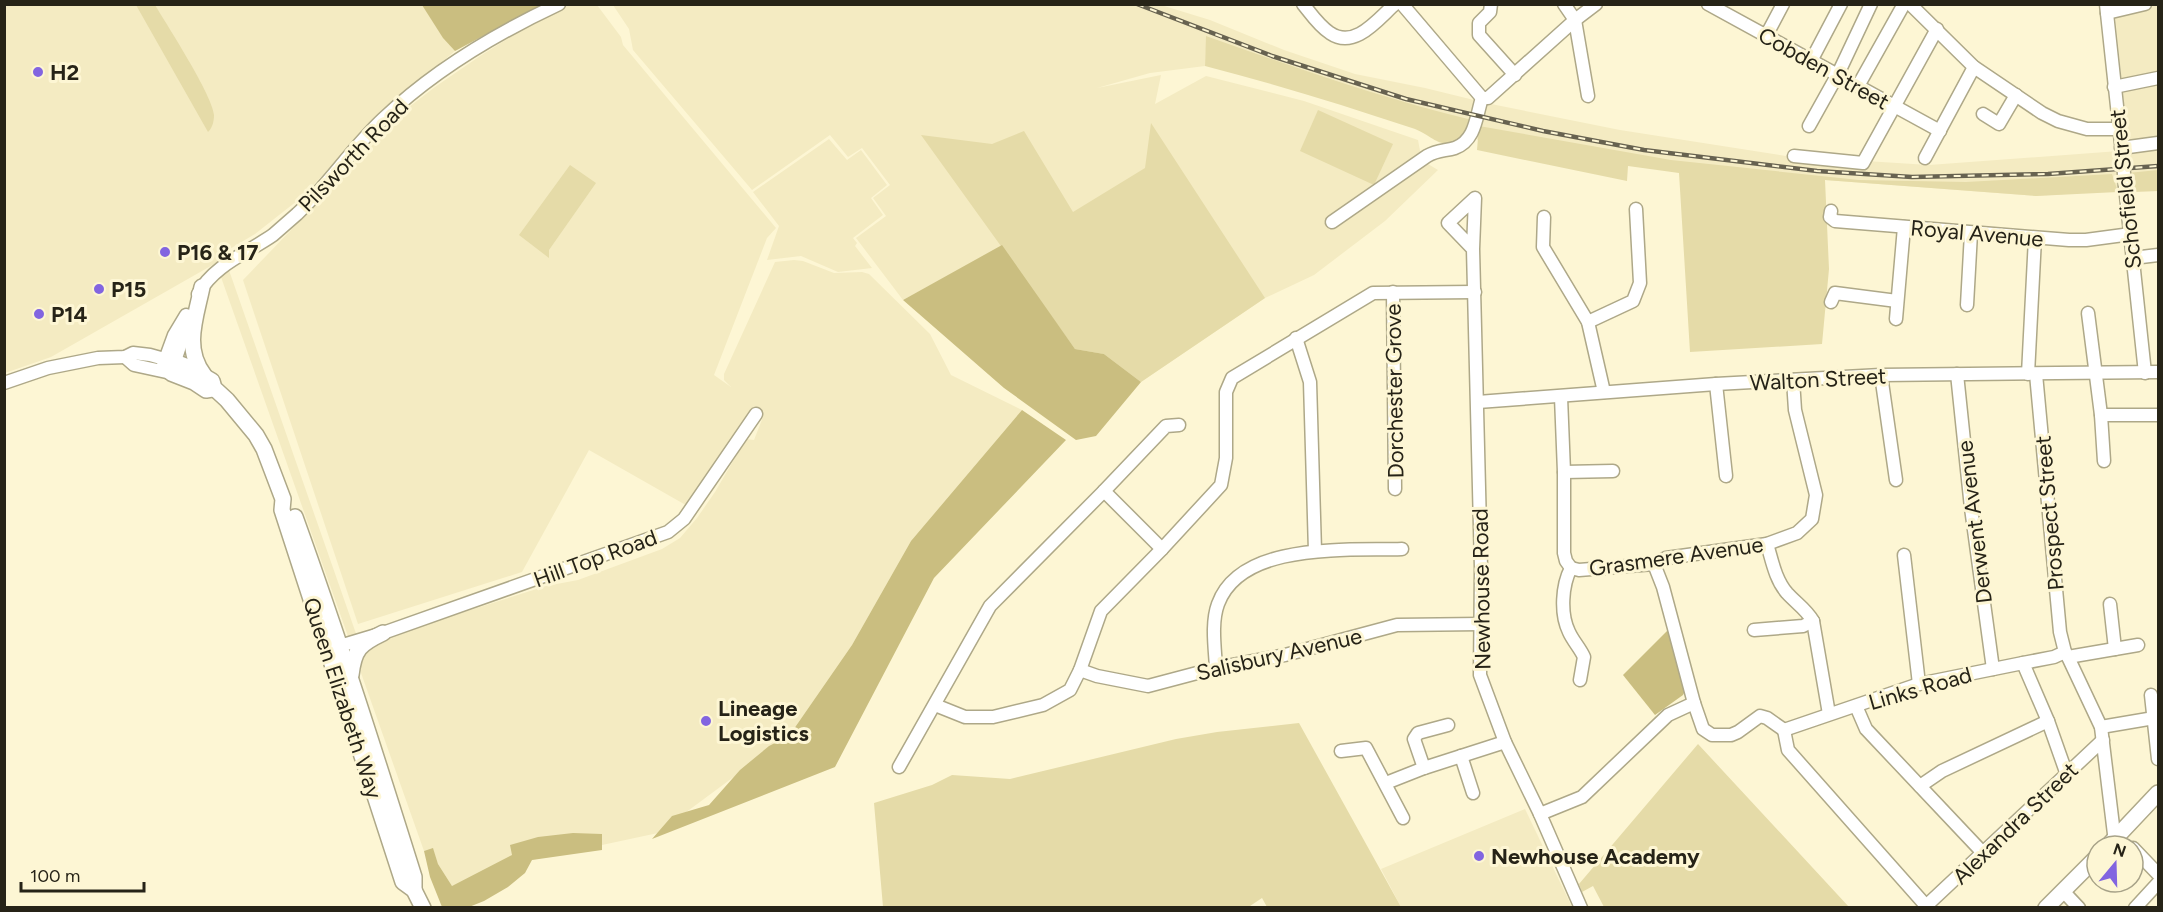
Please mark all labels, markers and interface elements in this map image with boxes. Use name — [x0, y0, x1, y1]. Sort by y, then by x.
street label: Cobden Street — [1753, 21, 1894, 116]
place label: H2 — [50, 59, 79, 86]
marker: H2 — [31, 65, 45, 79]
street label: Pilsworth Road — [293, 93, 414, 218]
street label: Schofield Street — [2104, 108, 2147, 270]
street label: Royal Avenue — [1909, 214, 2045, 253]
place label: P16 & 17 — [177, 239, 259, 266]
marker: P16 & 17 — [158, 245, 172, 259]
place label: P15 — [111, 276, 146, 303]
marker: P15 — [92, 282, 106, 296]
place label: P14 — [51, 301, 88, 328]
street label: Dorchester Grove — [1379, 303, 1410, 479]
marker: P14 — [32, 307, 46, 321]
street label: Walton Street — [1749, 362, 1887, 397]
street label: Prospect Street — [2029, 434, 2070, 592]
street label: Derwent Avenue — [1951, 439, 1998, 605]
street label: Newhouse Road — [1467, 508, 1496, 670]
street label: Hill Top Road — [530, 524, 661, 593]
street label: Grasmere Avenue — [1587, 531, 1765, 582]
street label: Queen Elizabeth Way — [297, 594, 388, 803]
street label: Salisbury Avenue — [1194, 622, 1364, 687]
street label: Links Road — [1866, 661, 1975, 716]
place label: Lineage Logistics — [718, 695, 809, 747]
marker: Lineage Logistics — [699, 714, 713, 728]
street label: Alexandra Street — [1947, 757, 2084, 890]
north arrow — [2085, 834, 2145, 894]
text: N — [2111, 839, 2129, 861]
place label: Newhouse Academy — [1491, 843, 1700, 870]
marker: Newhouse Academy — [1472, 849, 1486, 863]
scale bar — [21, 855, 144, 893]
text: 100 m — [30, 865, 80, 887]

